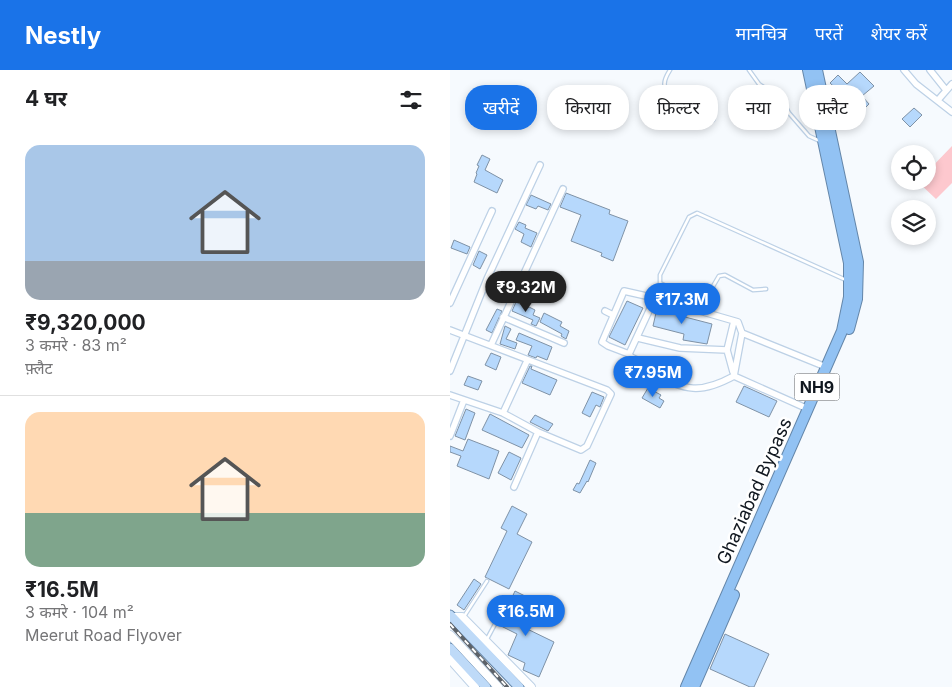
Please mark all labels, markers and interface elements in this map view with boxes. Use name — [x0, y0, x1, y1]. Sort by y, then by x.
text: Nestly — [25, 21, 101, 50]
text: मानचित्र — [735, 23, 787, 44]
text: परतें — [815, 23, 843, 44]
text: शेयर करें — [871, 23, 927, 44]
chip: खरीदें — [465, 85, 537, 130]
chip: किराया — [547, 85, 629, 130]
chip: फ़िल्टर — [639, 85, 718, 130]
chip: नया — [728, 85, 789, 130]
chip: फ़्लैट — [799, 85, 866, 130]
text: 4 घर — [25, 86, 67, 111]
icon: filters — [397, 86, 425, 114]
map controls — [891, 145, 936, 245]
button: locate — [891, 145, 936, 190]
icon: home — [180, 177, 270, 267]
button: layers — [891, 200, 936, 245]
pin: ₹9.32M — [485, 270, 567, 313]
text: ₹9.32M — [496, 277, 556, 297]
pin: ₹17.3M — [641, 282, 723, 325]
text: ₹17.3M — [655, 289, 709, 309]
text: ₹9,320,000 — [25, 310, 146, 335]
text: 3 कमरे · 83 m² — [25, 335, 127, 355]
pin: ₹7.95M — [612, 356, 694, 398]
text: फ़्लैट — [25, 358, 53, 378]
text: ₹7.95M — [624, 362, 682, 382]
road number: NH9 — [794, 374, 840, 400]
street label: Ghaziabad Bypass — [712, 414, 796, 568]
icon: home — [180, 444, 270, 534]
text: ₹16.5M — [25, 577, 99, 602]
pin: ₹16.5M — [485, 594, 567, 637]
text: ₹16.5M — [498, 601, 554, 621]
text: 3 कमरे · 104 m² — [25, 602, 134, 622]
text: Meerut Road Flyover — [25, 625, 182, 645]

